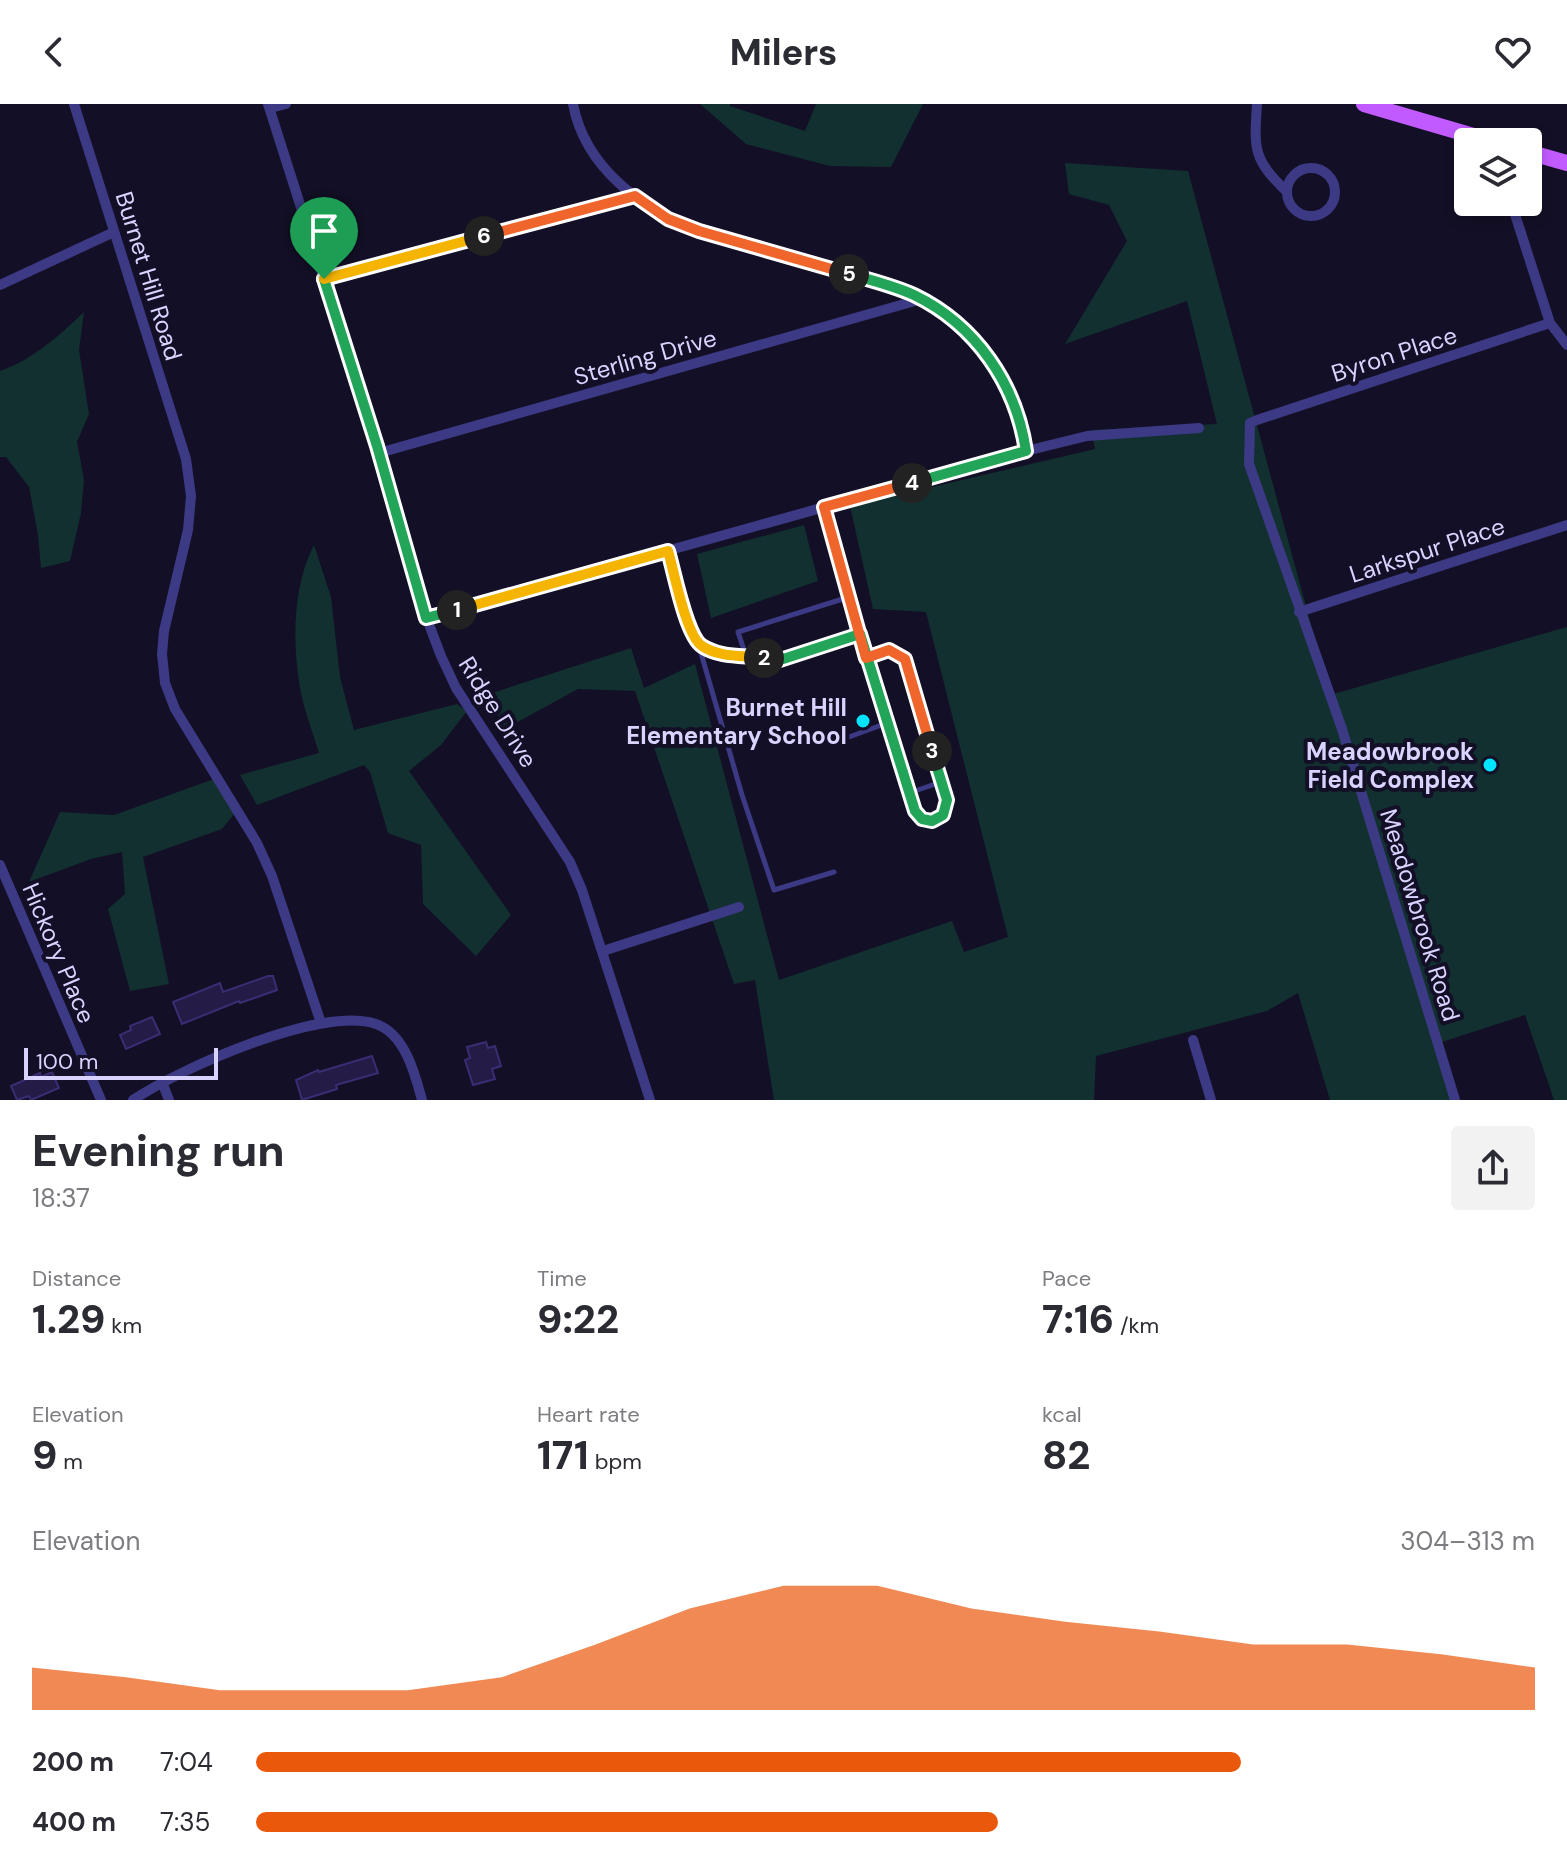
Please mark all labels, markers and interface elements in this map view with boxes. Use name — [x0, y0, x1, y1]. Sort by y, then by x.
text: Milers — [730, 29, 837, 76]
icon: back — [32, 30, 76, 74]
icon: heart — [1491, 30, 1535, 74]
map controls — [1454, 128, 1542, 216]
button: layers — [1454, 128, 1542, 216]
street label: Burnet Hill Road — [109, 188, 189, 364]
pin — [290, 197, 358, 279]
icon: arrive — [302, 209, 346, 253]
pin: 6 — [464, 216, 504, 256]
text: 6 — [477, 221, 491, 250]
pin: 5 — [829, 254, 869, 294]
text: 5 — [842, 259, 856, 288]
street label: Byron Place — [1327, 319, 1461, 389]
street label: Sterling Drive — [570, 322, 720, 392]
pin: 4 — [892, 463, 932, 503]
text: 4 — [905, 468, 919, 497]
street label: Larkspur Place — [1345, 510, 1509, 590]
pin: 1 — [437, 590, 477, 630]
text: 1 — [453, 595, 461, 624]
pin: 2 — [744, 638, 784, 678]
text: 2 — [758, 643, 770, 672]
street label: Ridge Drive — [452, 651, 544, 773]
place label: Burnet Hill Elementary School — [626, 692, 847, 751]
marker: Burnet Hill Elementary School — [854, 712, 872, 730]
pin: 3 — [912, 731, 952, 771]
text: 3 — [925, 736, 939, 765]
place label: Meadowbrook Field Complex — [1306, 736, 1474, 795]
marker: Meadowbrook Field Complex — [1481, 756, 1499, 774]
street label: Meadowbrook Road — [1373, 805, 1467, 1025]
street label: Hickory Place — [16, 878, 102, 1028]
scale bar — [24, 1044, 218, 1080]
text: 100 m — [36, 1047, 98, 1076]
text: Evening run — [32, 1122, 285, 1180]
button: share — [1451, 1126, 1535, 1210]
text: 18:37 — [32, 1181, 90, 1215]
text: Distance — [32, 1264, 121, 1293]
text: Time — [537, 1264, 587, 1293]
text: Pace — [1042, 1264, 1091, 1293]
text: 1.29 — [32, 1293, 105, 1345]
text: 9:22 — [537, 1293, 619, 1345]
text: 7:16 — [1042, 1293, 1114, 1345]
text: km — [105, 1311, 142, 1340]
text: /km — [1114, 1311, 1159, 1340]
text: Elevation — [32, 1400, 124, 1429]
text: Heart rate — [537, 1400, 640, 1429]
text: kcal — [1042, 1400, 1082, 1429]
text: 9 — [32, 1429, 57, 1481]
text: 171 — [537, 1429, 589, 1481]
text: 82 — [1042, 1429, 1090, 1481]
text: m — [57, 1447, 83, 1476]
text: bpm — [589, 1447, 642, 1476]
text: Elevation — [32, 1524, 140, 1558]
text: 304–313 m — [1400, 1524, 1535, 1558]
text: 200 m — [32, 1745, 114, 1779]
text: 7:04 — [160, 1745, 213, 1779]
text: 400 m — [32, 1805, 116, 1839]
text: 7:35 — [160, 1805, 210, 1839]

